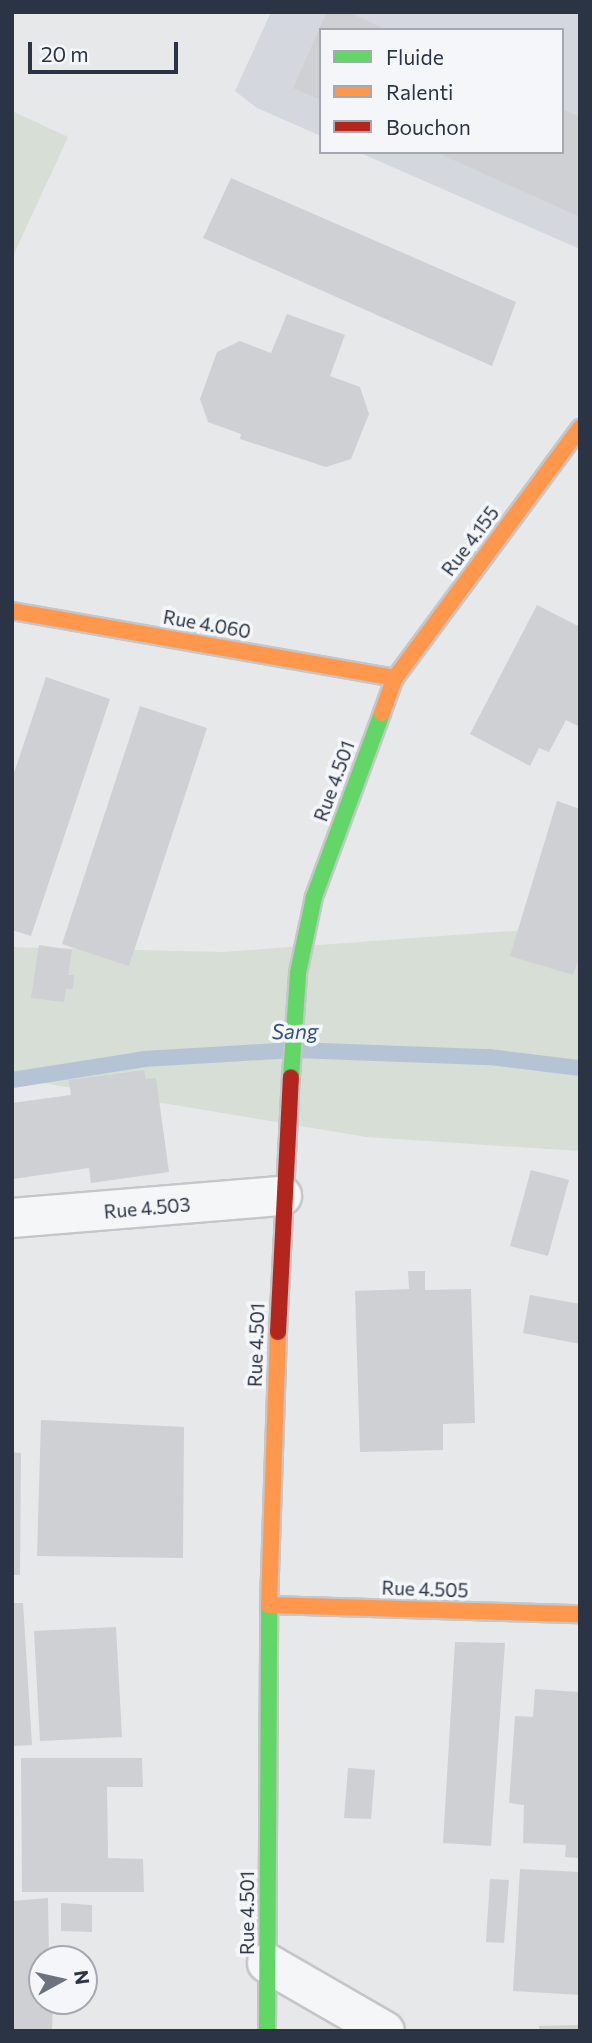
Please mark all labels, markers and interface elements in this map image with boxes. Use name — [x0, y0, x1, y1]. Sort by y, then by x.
scale bar — [32, 28, 182, 72]
legend — [319, 28, 564, 154]
text: 20 m — [41, 41, 89, 66]
text: Fluide — [386, 44, 444, 69]
text: Ralenti — [386, 79, 453, 104]
text: Bouchon — [386, 114, 471, 139]
street label: Rue 4.155 — [436, 502, 504, 580]
street label: Rue 4.060 — [161, 605, 253, 643]
street label: Rue 4.501 — [309, 738, 359, 824]
water label: Sang — [271, 1018, 319, 1044]
street label: Rue 4.503 — [103, 1193, 191, 1223]
street label: Rue 4.501 — [243, 1303, 269, 1387]
street label: Rue 4.505 — [381, 1576, 469, 1602]
street label: Rue 4.501 — [236, 1871, 258, 1955]
north arrow — [28, 1945, 98, 2015]
text: N — [70, 1969, 95, 1986]

